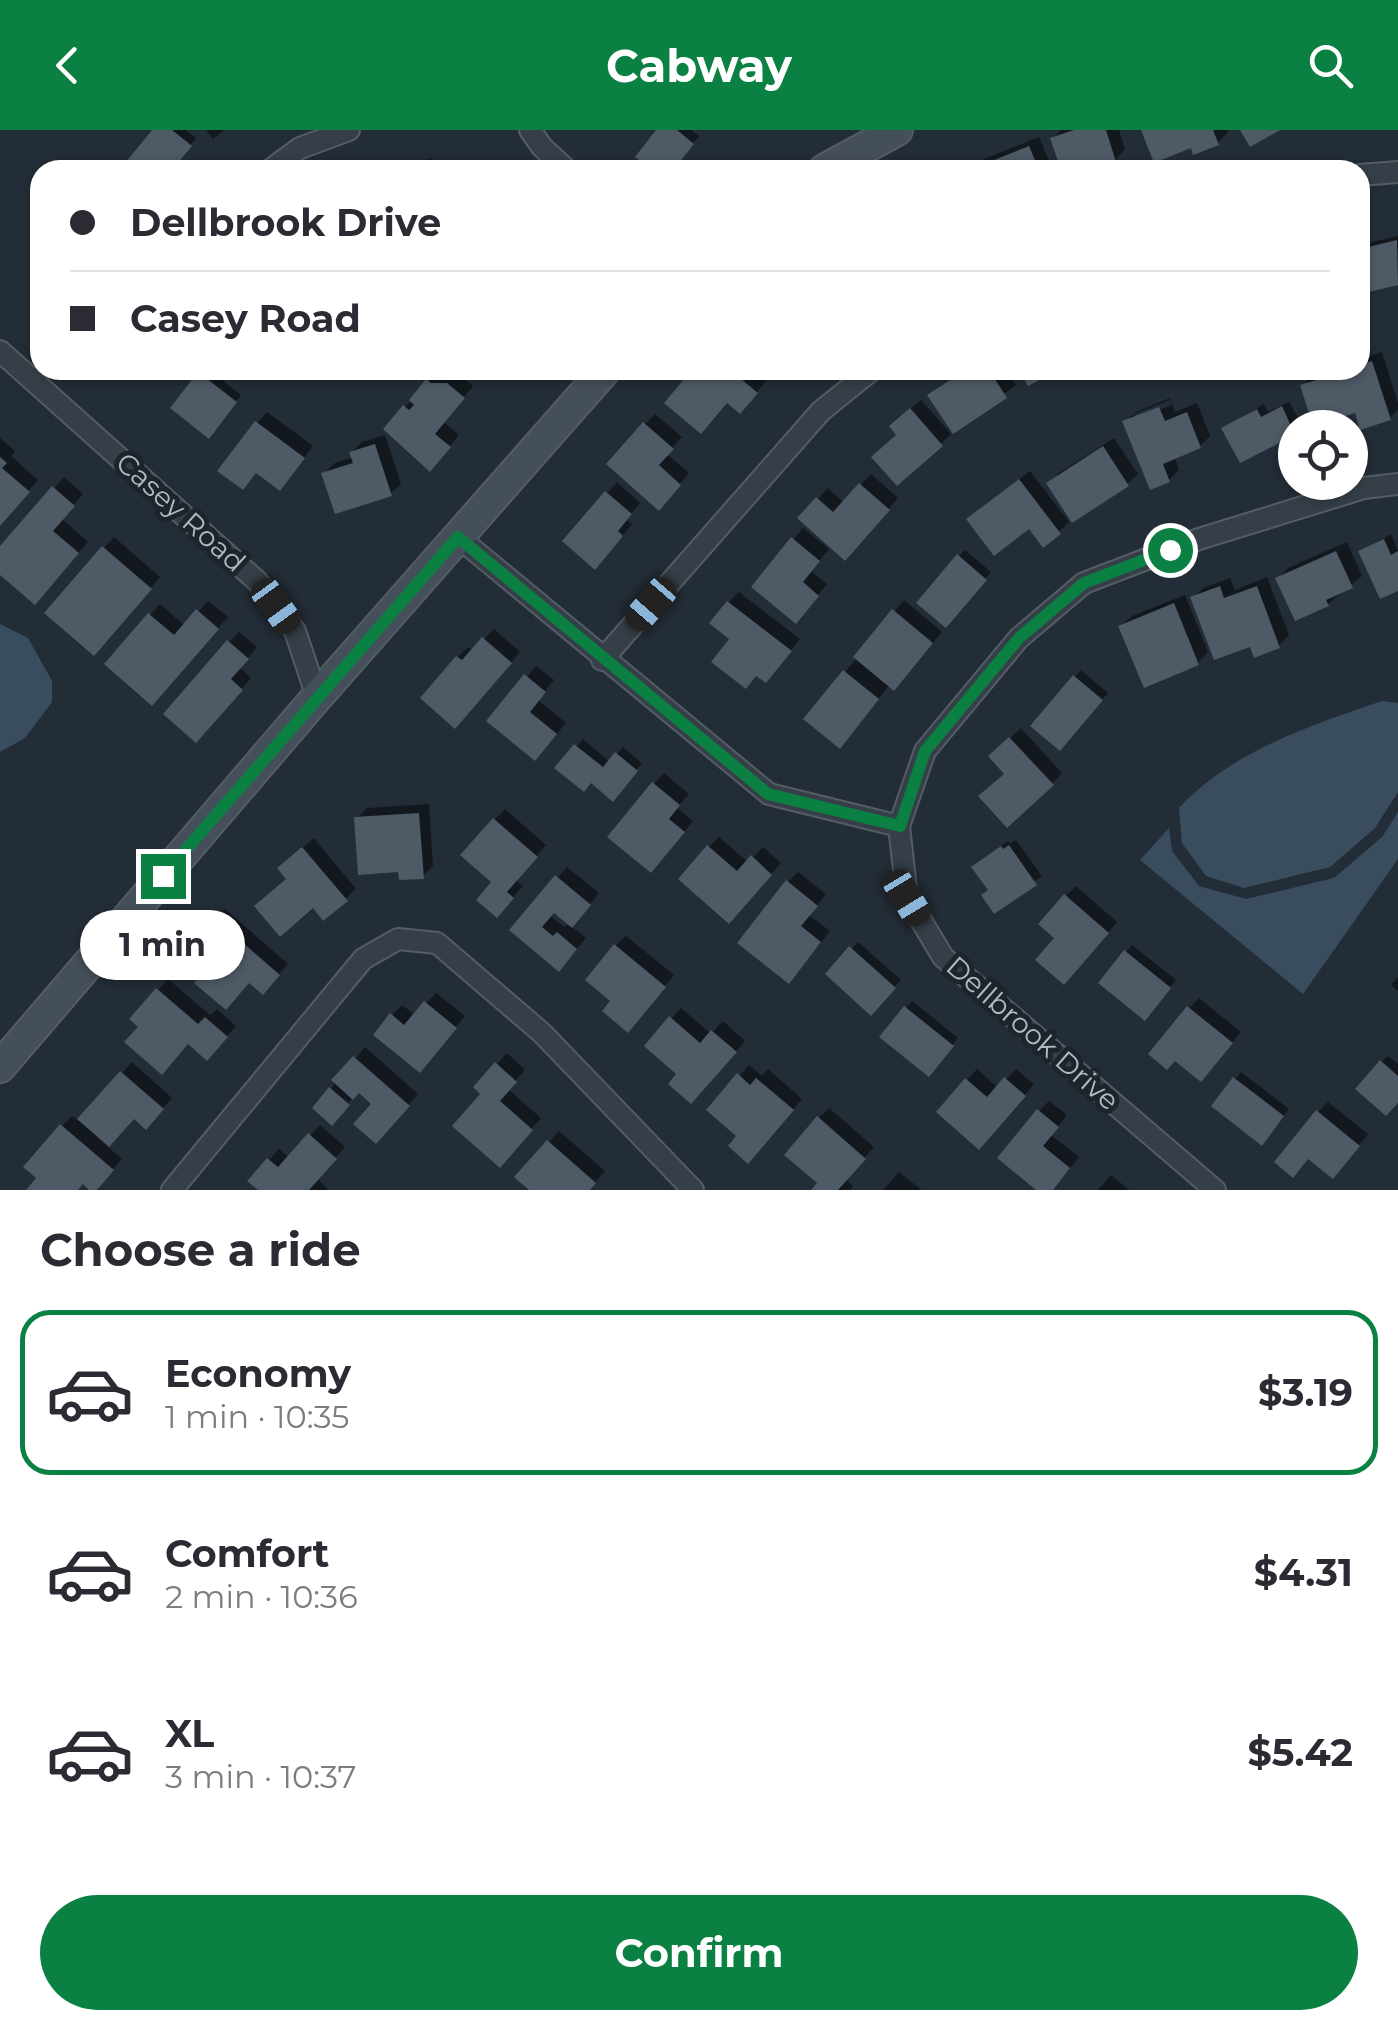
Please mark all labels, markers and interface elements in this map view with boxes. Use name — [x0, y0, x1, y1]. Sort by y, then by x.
icon: back — [40, 38, 95, 93]
text: Cabway — [606, 38, 792, 93]
icon: search — [1303, 38, 1358, 93]
text: Dellbrook Drive — [130, 199, 441, 246]
text: Casey Road — [130, 295, 361, 342]
map controls — [1278, 410, 1368, 500]
button: locate — [1278, 410, 1368, 500]
street label: Casey Road — [109, 445, 253, 579]
route start — [1148, 528, 1193, 573]
car — [620, 572, 682, 636]
car — [246, 573, 306, 639]
route end — [141, 854, 186, 899]
car — [879, 865, 935, 931]
callout: 1 min — [80, 911, 246, 981]
text: 1 min — [119, 925, 206, 964]
street label: Dellbrook Drive — [940, 949, 1126, 1117]
text: Choose a ride — [40, 1222, 361, 1277]
icon: car — [45, 1348, 135, 1438]
text: Economy — [165, 1350, 351, 1397]
text: $3.19 — [1258, 1369, 1353, 1416]
text: 1 min · 10:35 — [165, 1397, 349, 1436]
icon: car — [45, 1528, 135, 1618]
text: Comfort — [165, 1530, 329, 1577]
text: $4.31 — [1254, 1549, 1353, 1596]
text: 2 min · 10:36 — [165, 1577, 358, 1616]
icon: car — [45, 1708, 135, 1798]
text: XL — [165, 1710, 214, 1757]
text: $5.42 — [1248, 1729, 1353, 1776]
text: 3 min · 10:37 — [165, 1757, 356, 1796]
button: Confirm — [40, 1895, 1358, 2010]

